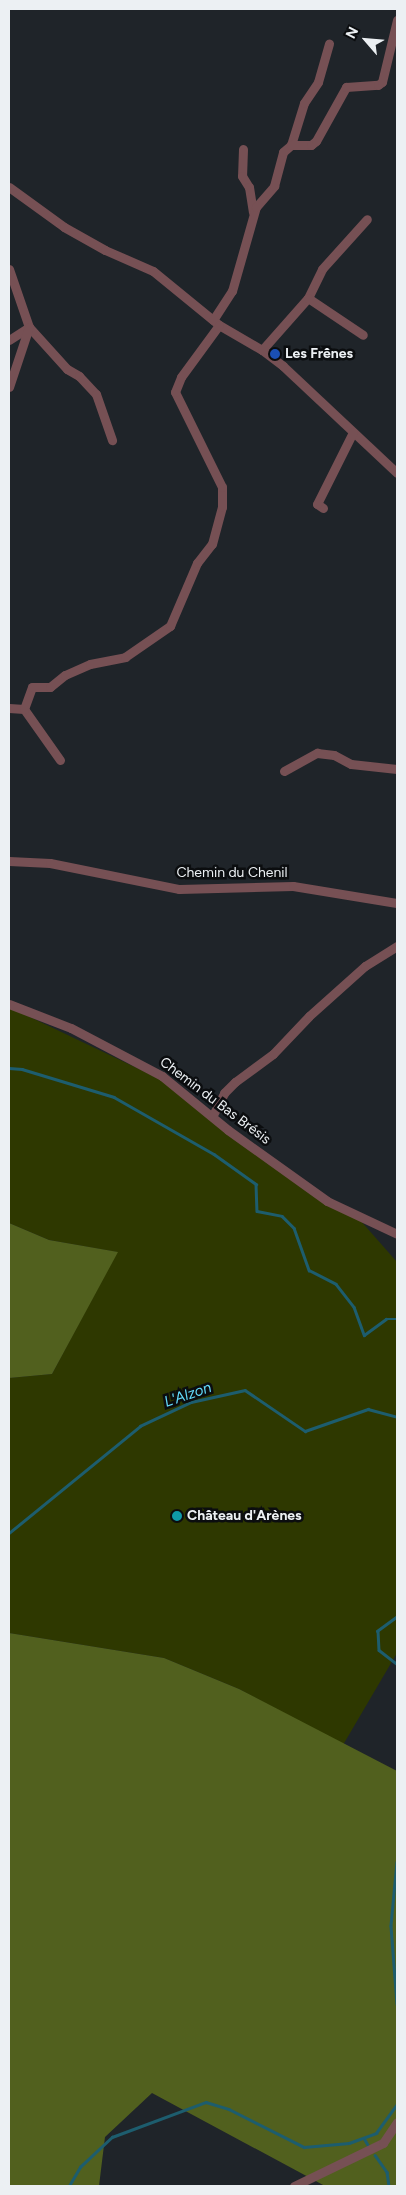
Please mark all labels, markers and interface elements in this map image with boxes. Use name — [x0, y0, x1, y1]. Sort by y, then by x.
north arrow — [341, 15, 391, 65]
text: N — [342, 24, 362, 42]
place label: Les Frênes — [285, 346, 353, 362]
marker: Les Frênes — [269, 348, 281, 360]
street label: Chemin du Chenil — [176, 865, 288, 881]
street label: Chemin du Bas Brésis — [156, 1054, 274, 1148]
water label: L'Alzon — [162, 1379, 214, 1411]
place label: Château d'Arènes — [187, 1508, 302, 1524]
marker: Château d'Arènes — [171, 1510, 183, 1522]

